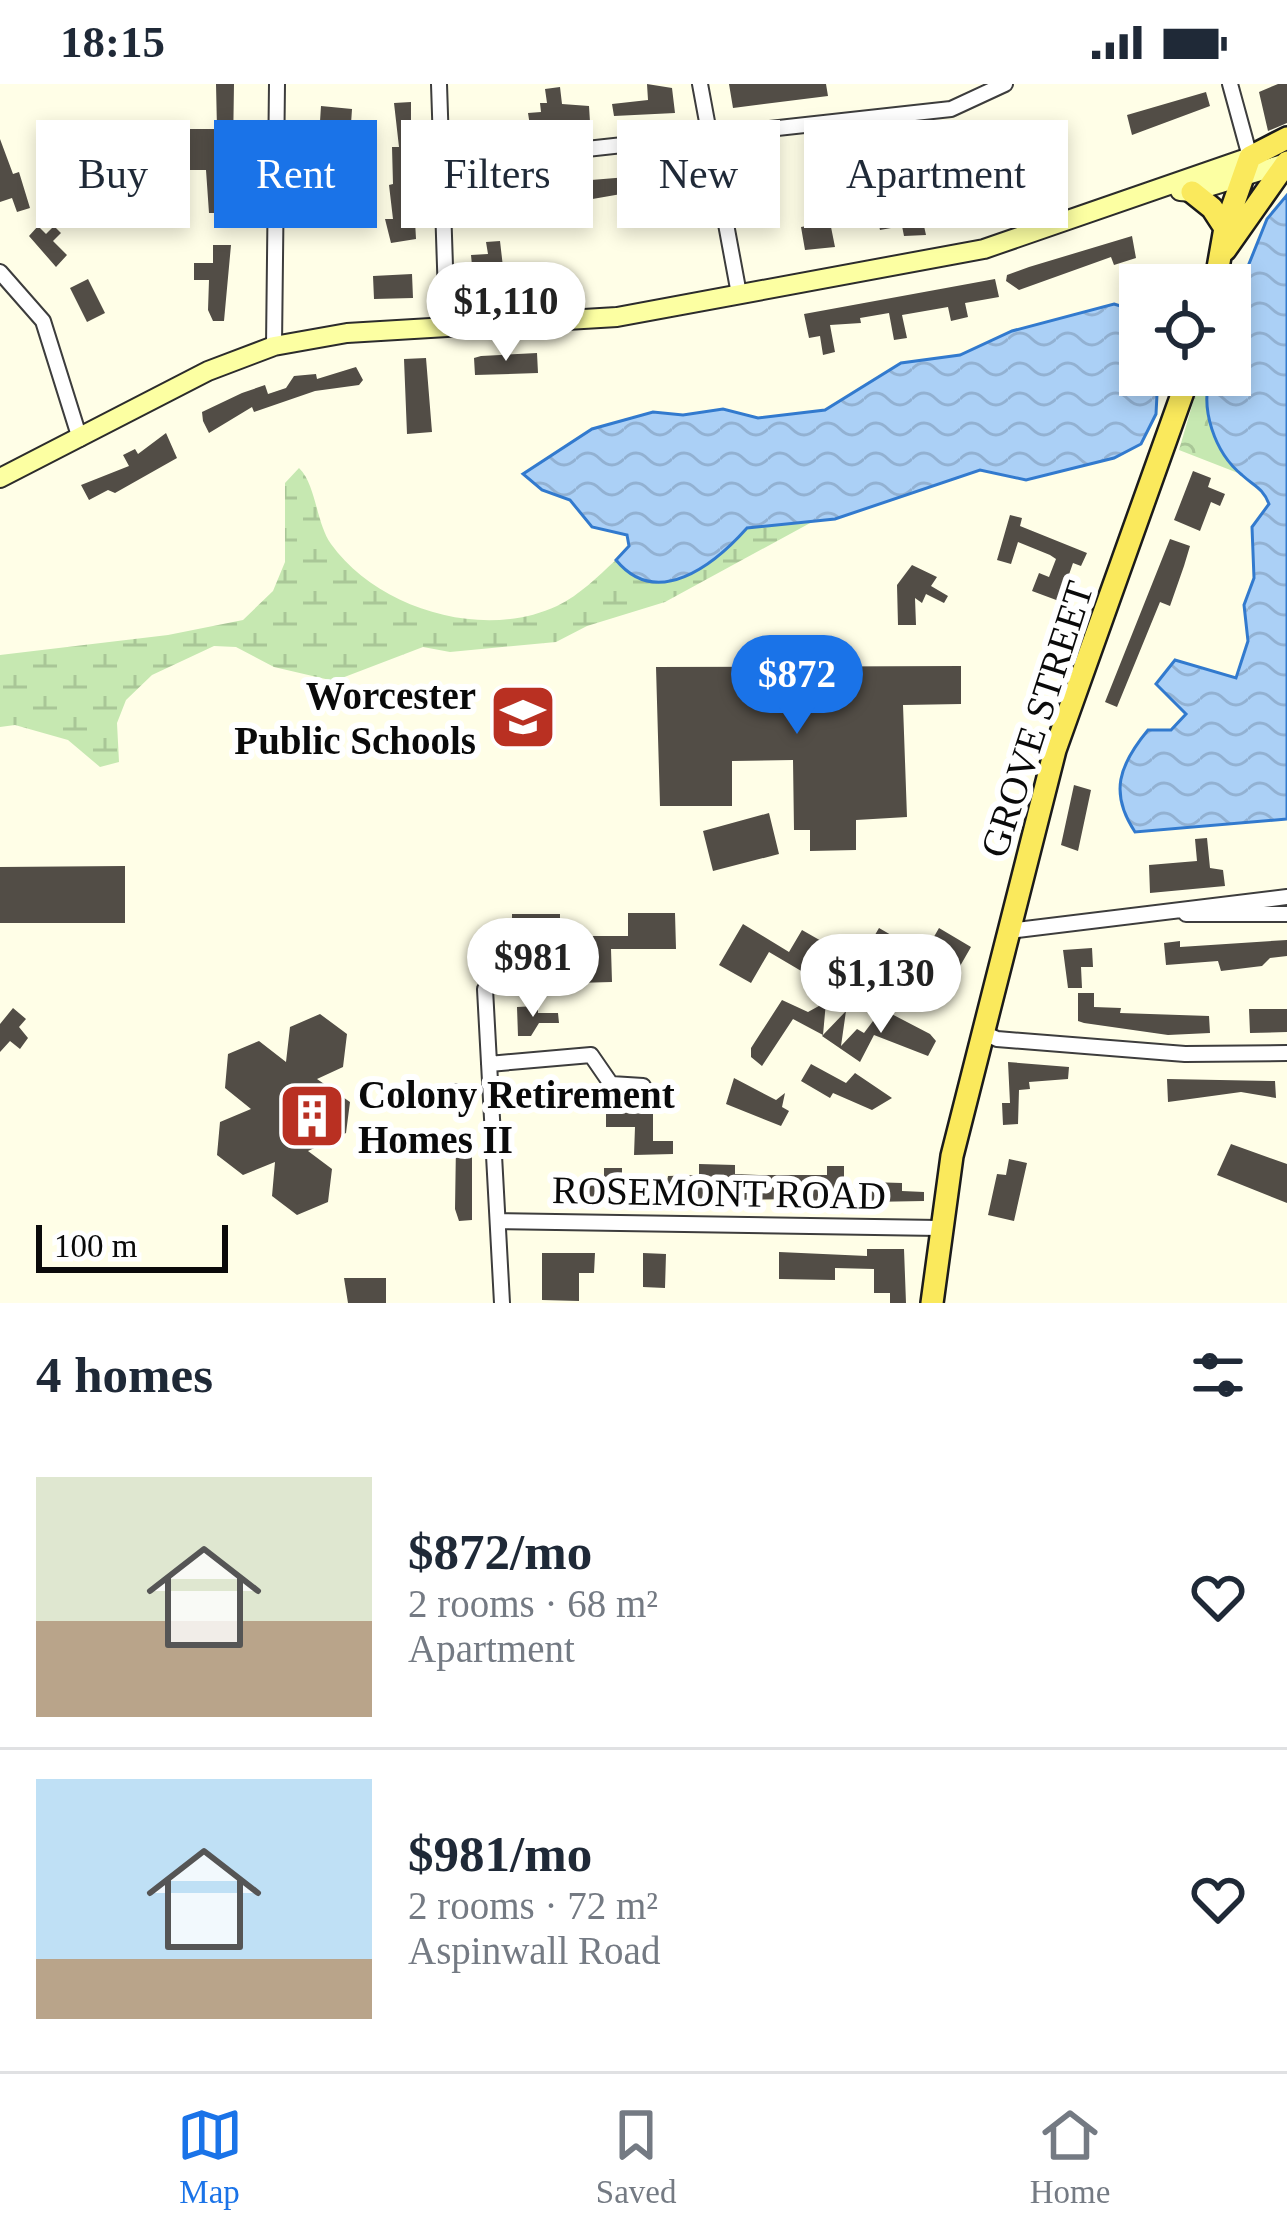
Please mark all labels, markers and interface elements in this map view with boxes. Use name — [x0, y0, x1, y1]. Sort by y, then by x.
text: 18:15 — [60, 17, 165, 67]
chip: Buy — [36, 120, 190, 228]
chip: Rent — [214, 120, 377, 228]
chip: Filters — [401, 120, 593, 228]
chip: New — [617, 120, 780, 228]
chip: Apartment — [804, 120, 1068, 228]
pin: $1,110 — [408, 262, 604, 364]
map controls — [1119, 264, 1251, 396]
button: locate — [1119, 264, 1251, 396]
text: $1,110 — [453, 279, 559, 322]
street label: GROVE STREET — [972, 576, 1101, 862]
pin: $872 — [726, 635, 868, 737]
text: $872 — [758, 652, 836, 695]
place label: Worcester Public Schools — [234, 674, 476, 762]
school or university icon: Worcester Public Schools — [488, 682, 558, 752]
pin: $981 — [462, 918, 604, 1020]
pin: $1,130 — [783, 934, 979, 1036]
text: $981 — [494, 935, 572, 978]
text: $1,130 — [827, 951, 935, 994]
place label: Colony Retirement Homes II — [358, 1073, 675, 1161]
building icon: Colony Retirement Homes II — [277, 1081, 347, 1151]
street label: ROSEMONT ROAD — [552, 1168, 886, 1217]
scale bar — [36, 1219, 228, 1272]
text: 100 m — [54, 1228, 137, 1264]
icon: filters — [1185, 1342, 1251, 1408]
text: 4 homes — [36, 1347, 213, 1403]
text: $872/mo — [408, 1524, 592, 1580]
icon: home — [132, 1525, 276, 1669]
icon: heart — [1185, 1564, 1251, 1630]
text: 2 rooms · 68 m² — [408, 1582, 658, 1625]
text: Apartment — [408, 1627, 575, 1670]
text: $981/mo — [408, 1826, 592, 1882]
icon: home — [132, 1827, 276, 1971]
icon: heart — [1185, 1866, 1251, 1932]
text: 2 rooms · 72 m² — [408, 1884, 658, 1927]
text: Aspinwall Road — [408, 1929, 660, 1972]
tab: Map — [177, 2102, 243, 2211]
tab: Saved — [596, 2102, 676, 2211]
tab: Home — [1030, 2102, 1110, 2211]

